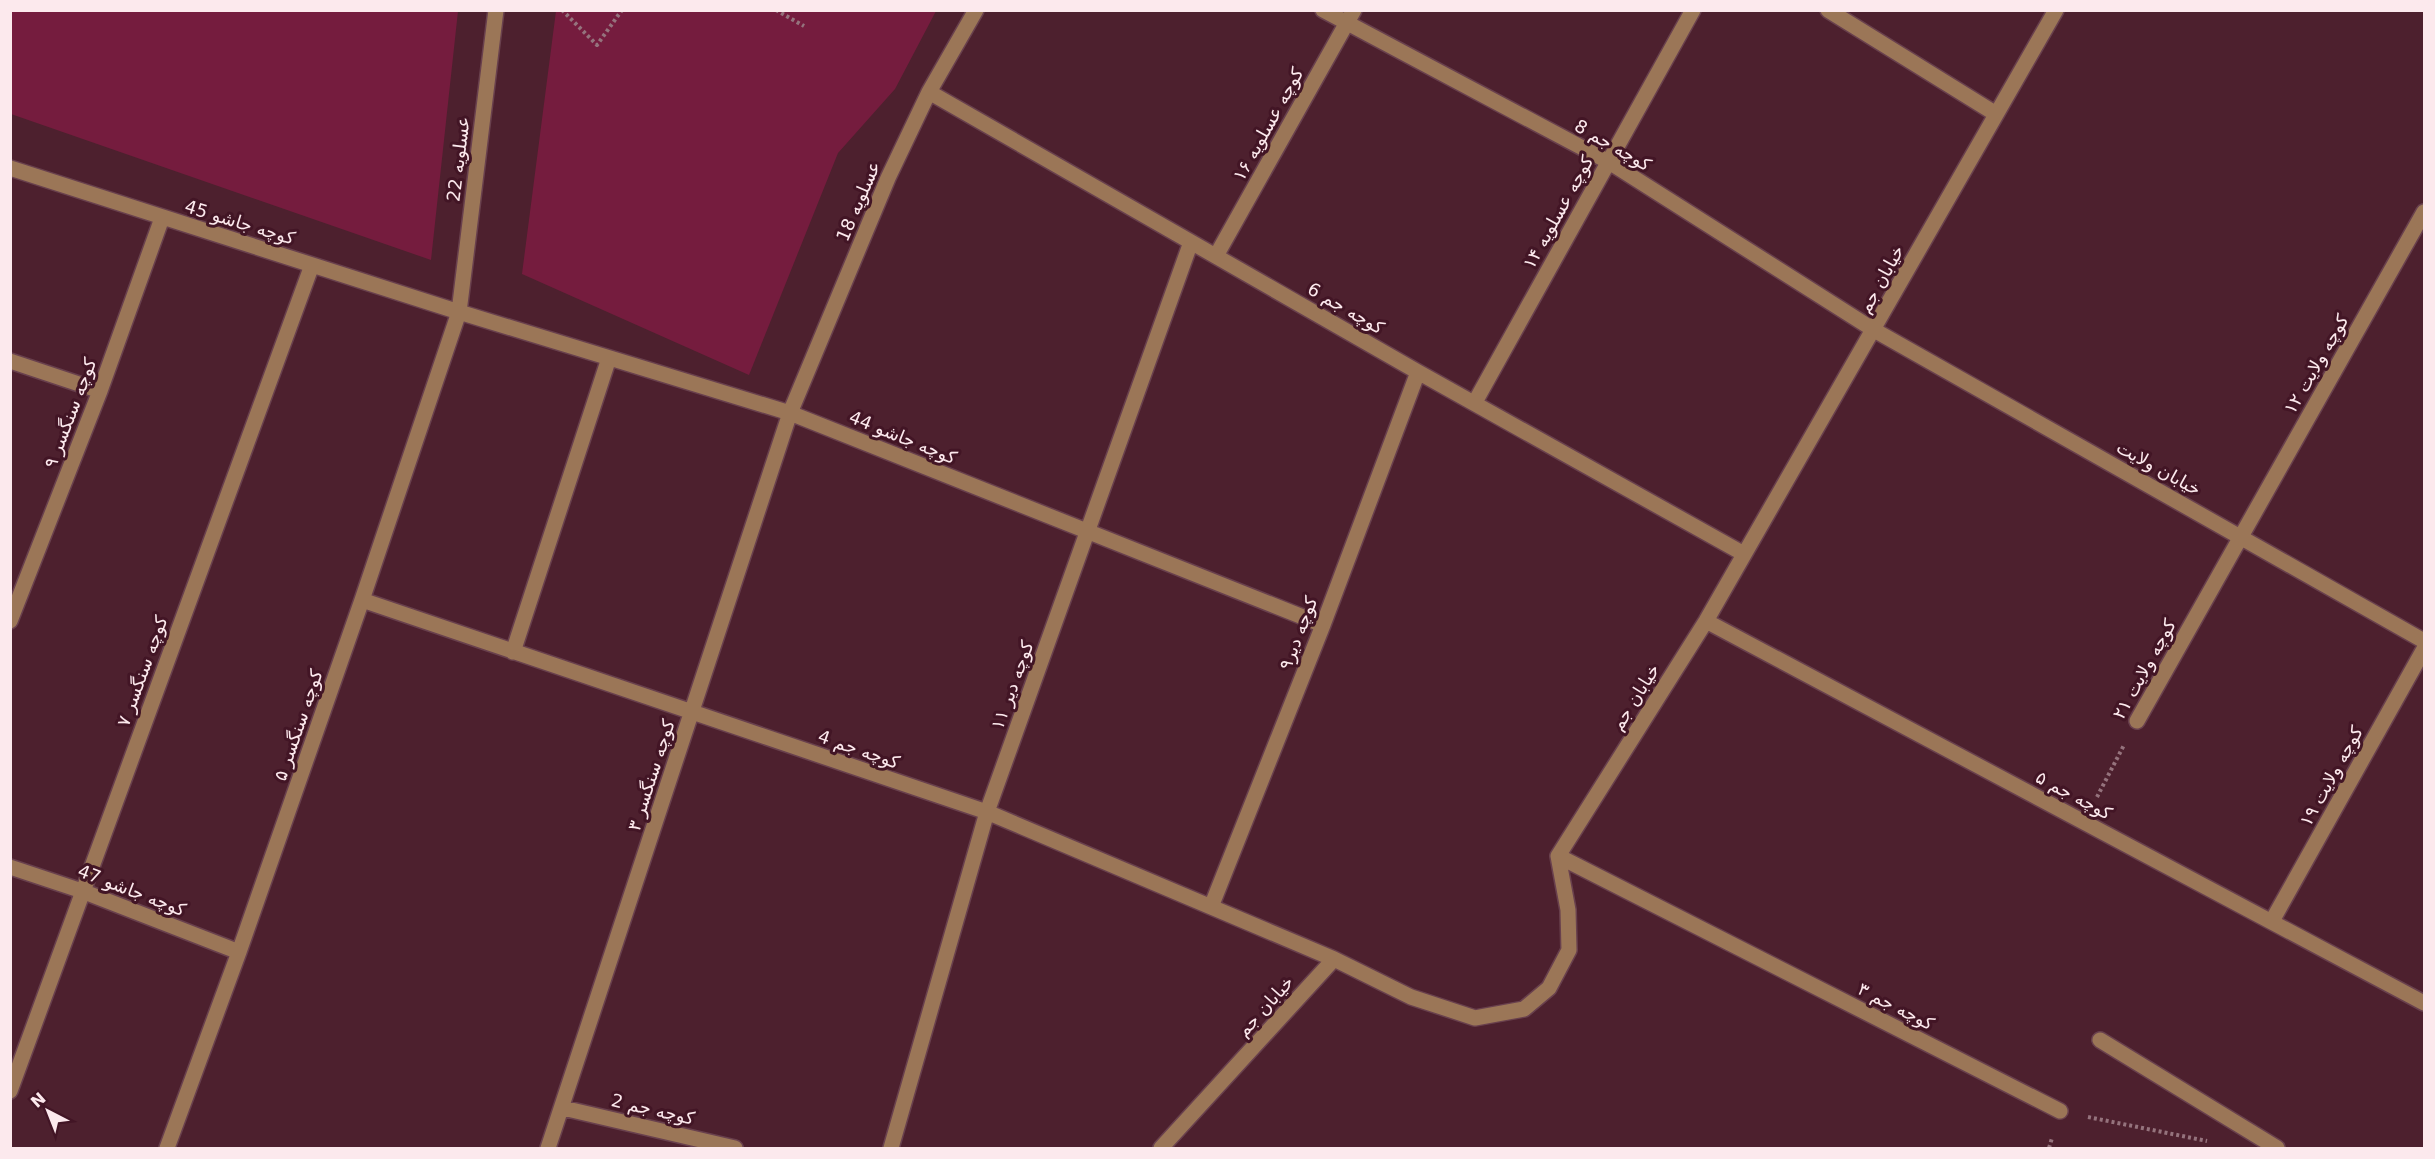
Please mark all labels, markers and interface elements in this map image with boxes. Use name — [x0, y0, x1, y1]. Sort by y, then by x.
street label: کوچه عسلویه ۱۶ — [1228, 63, 1309, 185]
street label: عسلویه 22 — [442, 115, 475, 203]
street label: کوچه جم 8 — [1571, 115, 1655, 176]
street label: کوچه عسلویه ۱۴ — [1518, 151, 1599, 273]
street label: عسلویه 18 — [832, 158, 885, 245]
street label: کوچه جاشو 45 — [182, 195, 298, 250]
street label: خیابان جم — [1854, 241, 1909, 317]
street label: کوچه جم 6 — [1304, 278, 1388, 339]
street label: کوچه ولایت ۱۲ — [2279, 310, 2354, 418]
street label: کوچه سنگسر ۹ — [39, 355, 102, 471]
street label: کوچه جاشو 44 — [846, 406, 960, 469]
street label: خیابان ولایت — [2113, 436, 2205, 501]
street label: کوچه دیر۹ — [1274, 593, 1323, 673]
street label: کوچه سنگسر ۷ — [112, 612, 173, 730]
street label: کوچه ولایت ۲۱ — [2108, 615, 2181, 723]
street label: کوچه دیر ۱۱ — [986, 638, 1039, 732]
street label: خیابان جم — [1606, 660, 1665, 735]
street label: کوچه سنگسر ۵ — [269, 666, 328, 784]
street label: کوچه سنگسر ۳ — [623, 716, 680, 834]
street label: کوچه ولایت ۱۹ — [2295, 722, 2368, 830]
street label: کوچه جم 4 — [815, 725, 903, 774]
street label: کوچه جم ۵ — [2032, 766, 2116, 825]
street label: کوچه جاشو 47 — [75, 860, 189, 921]
street label: خیابان جم — [1232, 971, 1299, 1041]
street label: کوچه جم ۳ — [1854, 978, 1938, 1035]
north arrow — [18, 1081, 78, 1141]
text: N — [27, 1089, 50, 1112]
street label: کوچه جم 2 — [609, 1089, 697, 1130]

